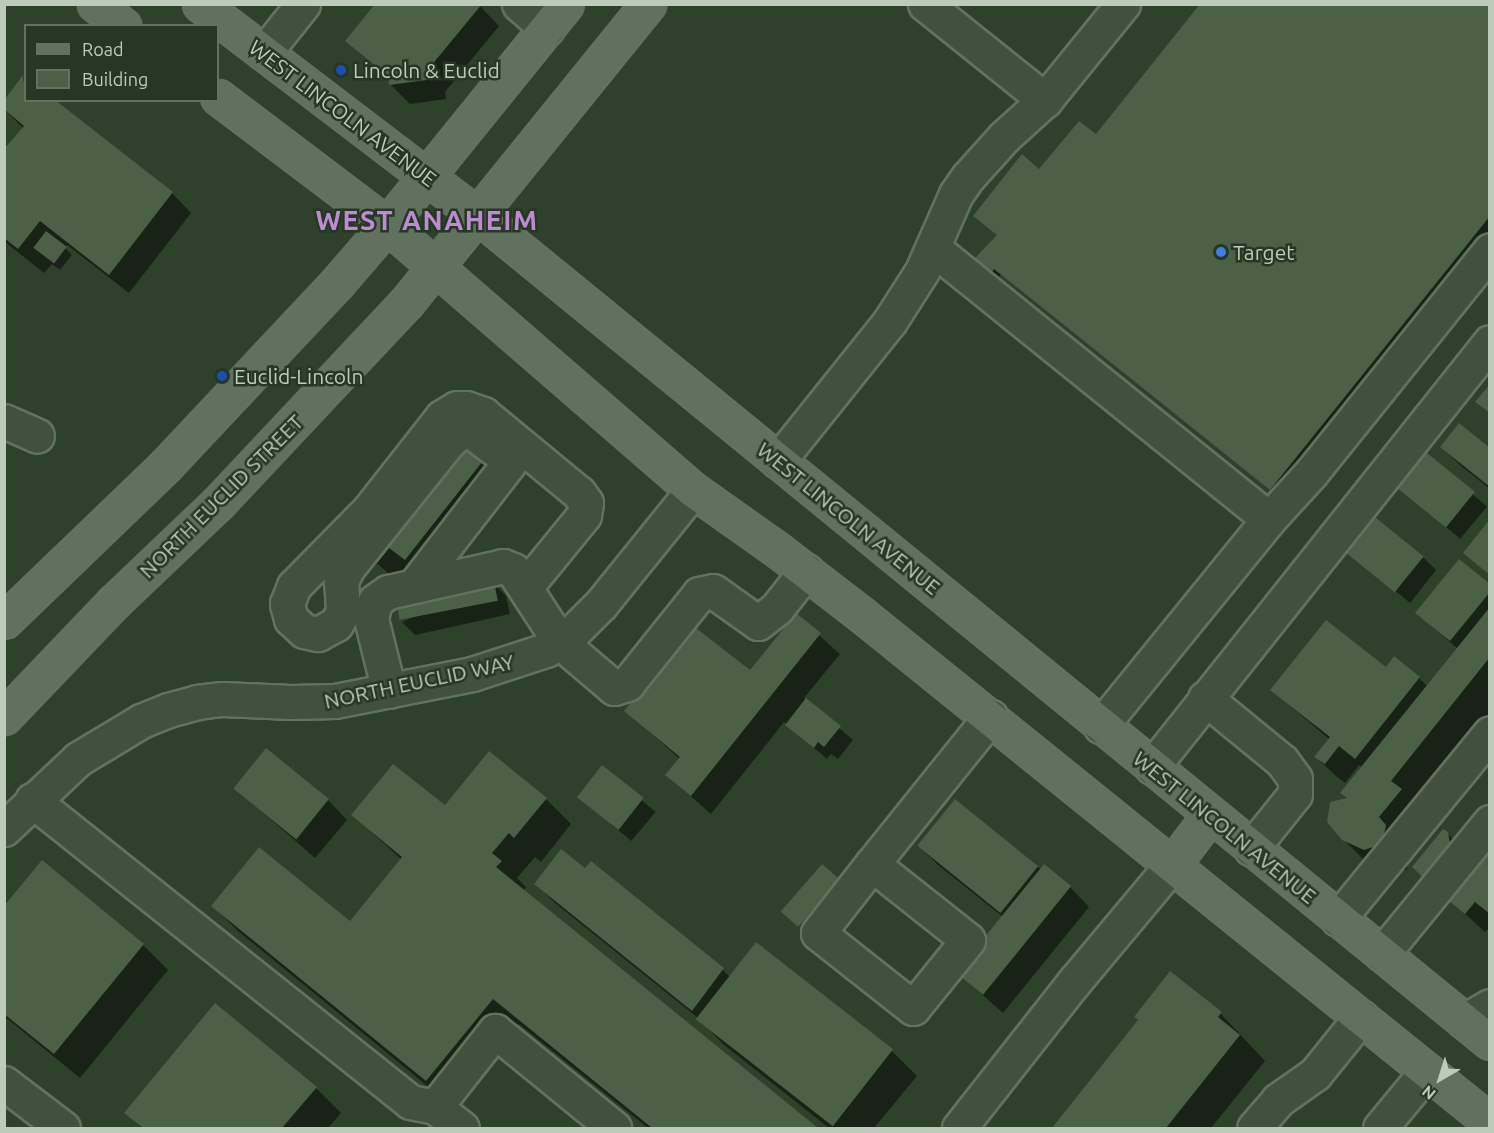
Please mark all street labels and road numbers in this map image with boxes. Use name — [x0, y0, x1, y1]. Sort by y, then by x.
street label: WEST LINCOLN AVENUE — [244, 34, 442, 192]
street label: NORTH EUCLID STREET — [134, 409, 308, 583]
street label: WEST LINCOLN AVENUE — [753, 436, 945, 600]
street label: NORTH EUCLID WAY — [322, 649, 516, 713]
street label: WEST LINCOLN AVENUE — [1129, 745, 1321, 909]

